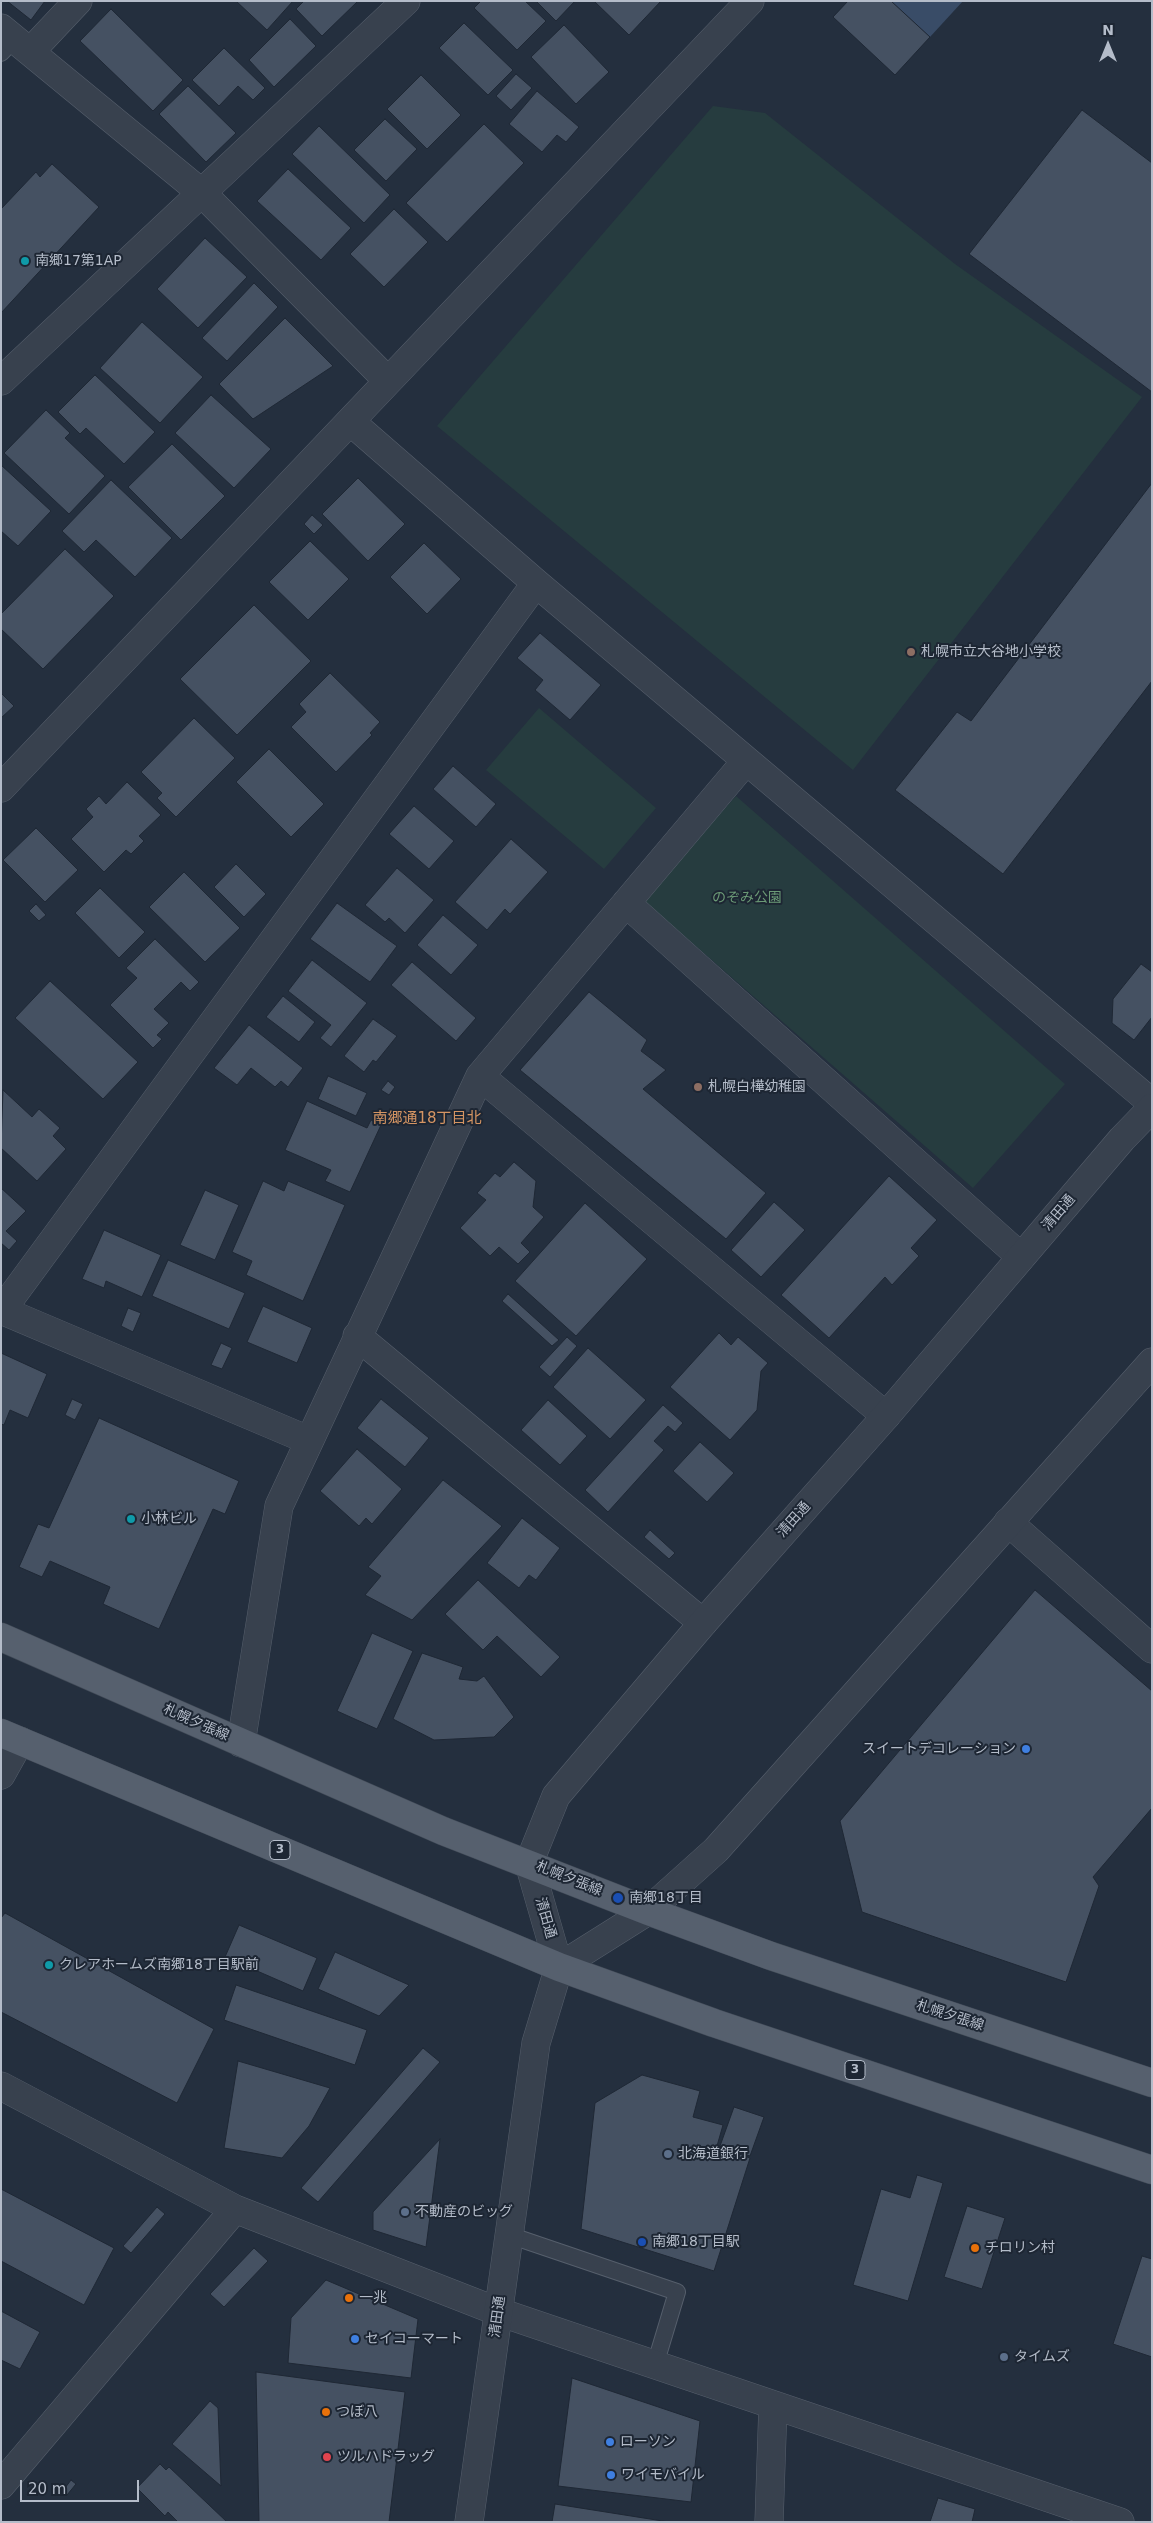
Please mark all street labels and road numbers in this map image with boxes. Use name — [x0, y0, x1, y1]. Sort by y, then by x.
street label: 清田通 — [1039, 1192, 1079, 1234]
street label: 清田通 — [774, 1499, 814, 1541]
street label: 札幌夕張線 — [161, 1701, 231, 1745]
road number: 3 — [270, 1840, 290, 1860]
street label: 札幌夕張線 — [533, 1858, 605, 1900]
street label: 清田通 — [531, 1895, 559, 1941]
street label: 札幌夕張線 — [914, 1997, 986, 2035]
road number: 3 — [845, 2060, 865, 2080]
street label: 清田通 — [487, 2295, 509, 2339]

